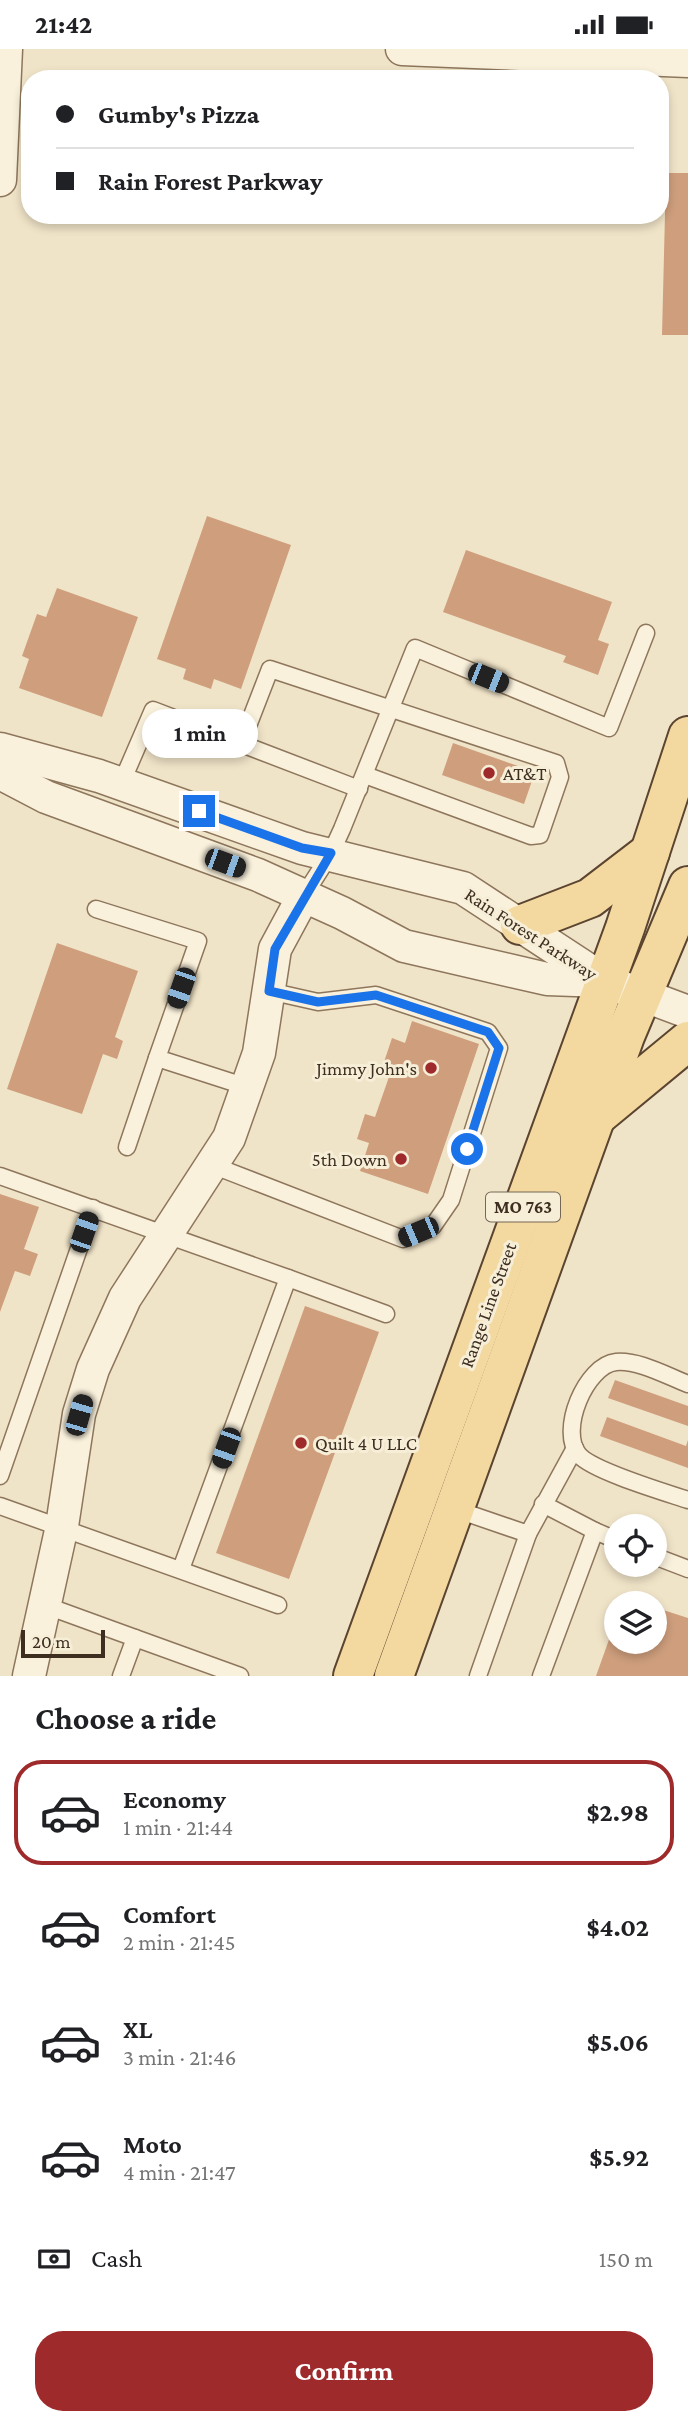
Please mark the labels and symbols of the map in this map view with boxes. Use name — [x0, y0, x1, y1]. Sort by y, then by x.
car — [465, 660, 512, 696]
callout: 1 min — [141, 709, 257, 759]
place label: AT&T — [503, 763, 547, 784]
marker: AT&T — [481, 765, 497, 781]
route end — [183, 795, 215, 827]
car — [202, 846, 249, 880]
street label: Rain Forest Parkway — [461, 884, 601, 985]
car — [165, 965, 198, 1011]
place label: Jimmy John's — [314, 1058, 417, 1079]
marker: Jimmy John's — [423, 1060, 439, 1076]
route start — [451, 1133, 483, 1165]
place label: 5th Down — [312, 1149, 387, 1170]
marker: 5th Down — [393, 1151, 409, 1167]
road number: MO 763 — [486, 1192, 560, 1221]
car — [68, 1209, 101, 1255]
car — [395, 1214, 442, 1250]
street label: Range Line Street — [456, 1239, 521, 1370]
car — [64, 1392, 95, 1438]
car — [209, 1425, 244, 1471]
place label: Quilt 4 U LLC — [315, 1433, 417, 1454]
marker: Quilt 4 U LLC — [293, 1435, 309, 1451]
scale bar — [21, 1627, 105, 1659]

